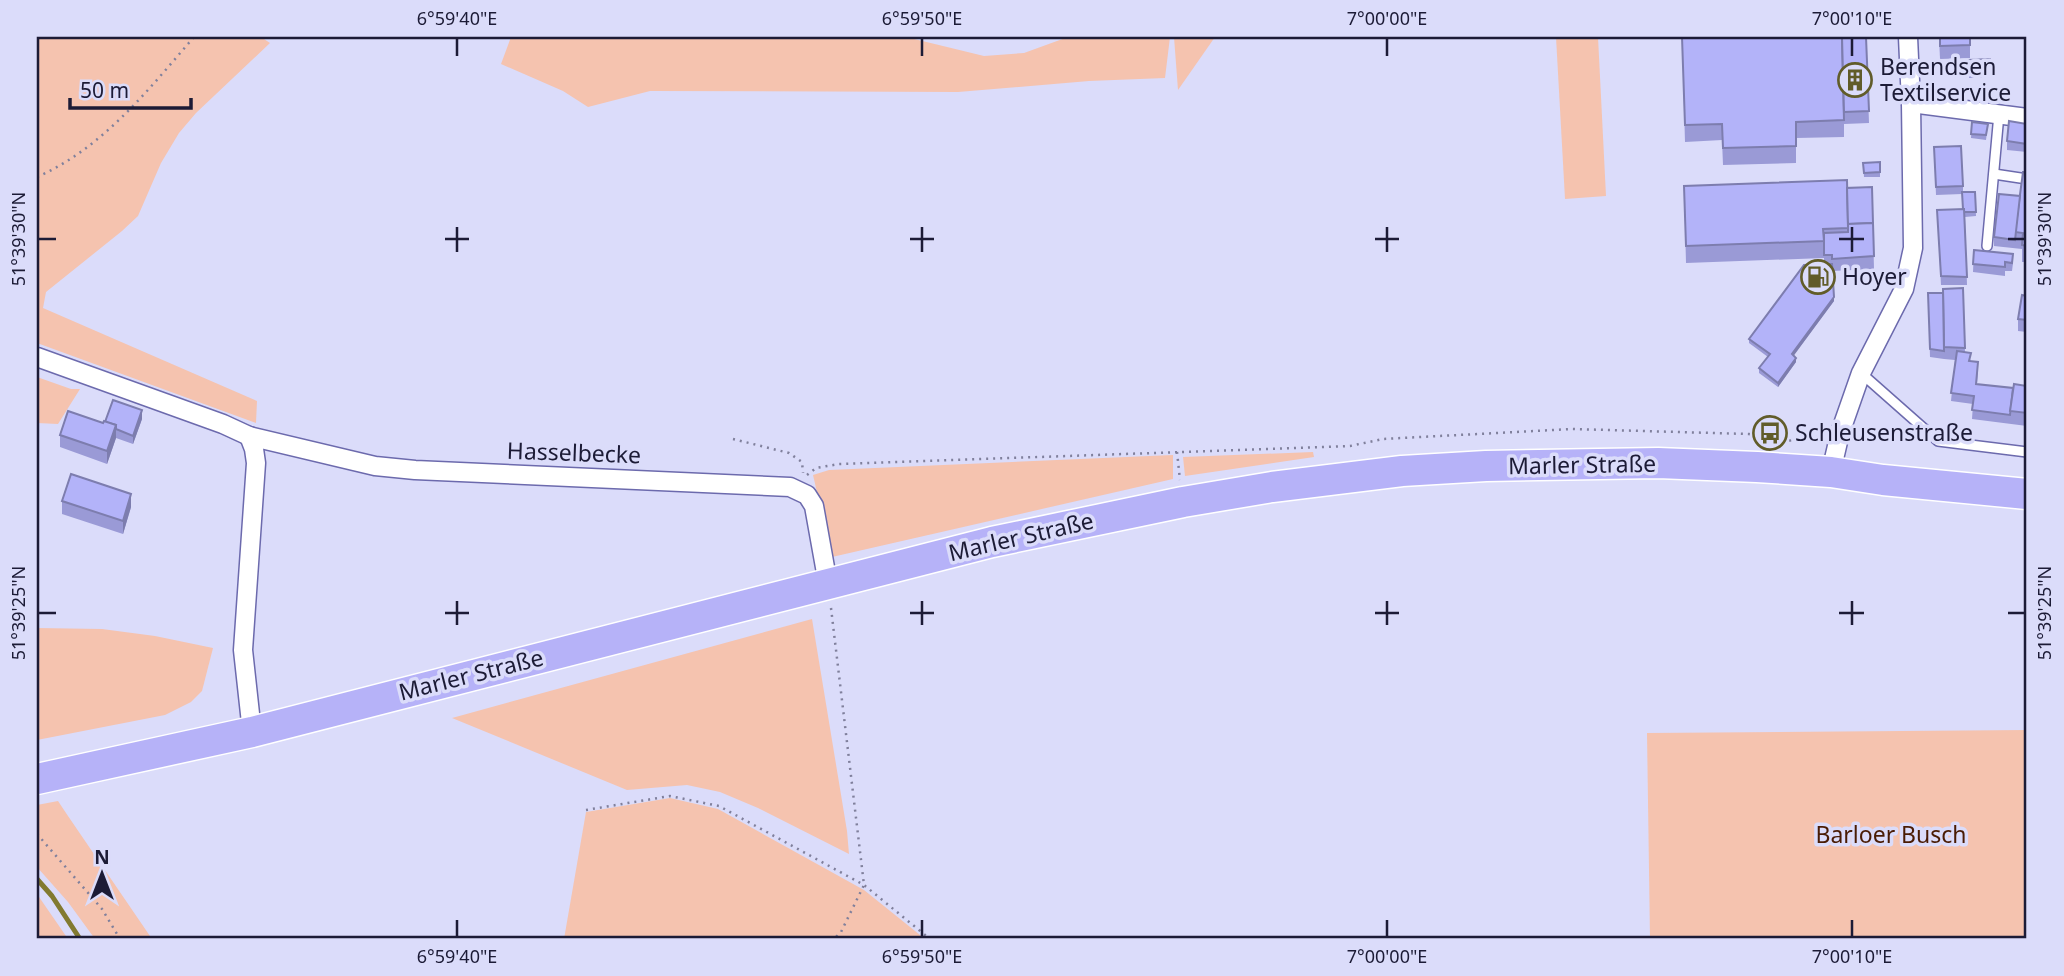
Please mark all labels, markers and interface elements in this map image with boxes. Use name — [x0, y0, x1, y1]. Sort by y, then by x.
text: 6°59'40"E — [417, 6, 497, 30]
text: 6°59'50"E — [882, 6, 962, 30]
text: 7°00'00"E — [1347, 6, 1427, 30]
text: 7°00'10"E — [1812, 6, 1892, 30]
place label: Berendsen Textilservice — [1880, 50, 2011, 108]
building icon: Berendsen Textilservice — [1836, 61, 1874, 99]
scale bar — [70, 66, 191, 110]
text: 50 m — [80, 76, 129, 104]
text: 51°39'30"N — [6, 192, 30, 286]
text: 51°39'30"N — [2032, 192, 2056, 286]
fuel station icon: Hoyer — [1799, 258, 1837, 296]
place label: Hoyer — [1842, 260, 1907, 292]
bus stop icon: Schleusenstraße — [1751, 414, 1789, 452]
place label: Schleusenstraße — [1795, 416, 1973, 448]
street label: Hasselbecke — [506, 434, 642, 470]
street label: Marler Straße — [1508, 447, 1656, 481]
street label: Marler Straße — [945, 504, 1096, 568]
text: 51°39'25"N — [6, 566, 30, 660]
text: 51°39'25"N — [2032, 566, 2056, 660]
street label: Marler Straße — [395, 641, 546, 707]
park label: Barloer Busch — [1815, 818, 1967, 850]
north arrow — [66, 839, 136, 909]
text: N — [94, 844, 110, 870]
text: 6°59'40"E — [417, 944, 497, 968]
text: 6°59'50"E — [882, 944, 962, 968]
text: 7°00'00"E — [1347, 944, 1427, 968]
text: 7°00'10"E — [1812, 944, 1892, 968]

